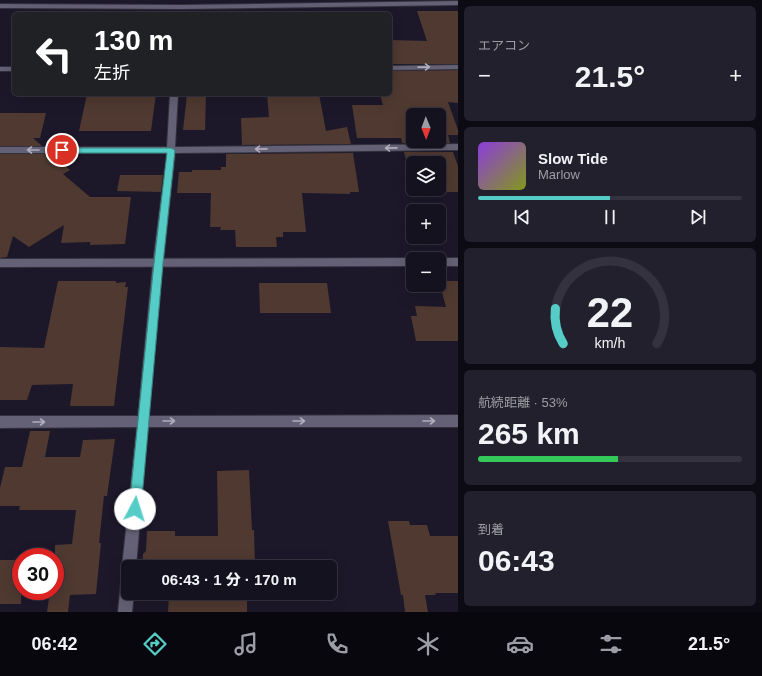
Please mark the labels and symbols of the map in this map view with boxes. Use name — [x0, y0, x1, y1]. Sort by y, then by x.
one-way arrow — [417, 63, 430, 71]
north arrow — [406, 108, 446, 148]
pin — [45, 133, 79, 167]
one-way arrow — [385, 144, 398, 152]
one-way arrow — [255, 145, 268, 153]
one-way arrow — [27, 146, 40, 154]
one-way arrow — [162, 417, 175, 425]
one-way arrow — [292, 417, 305, 425]
one-way arrow — [422, 417, 435, 425]
one-way arrow — [32, 418, 45, 425]
position arrow — [114, 488, 156, 530]
speed limit sign: 30 — [12, 548, 64, 600]

